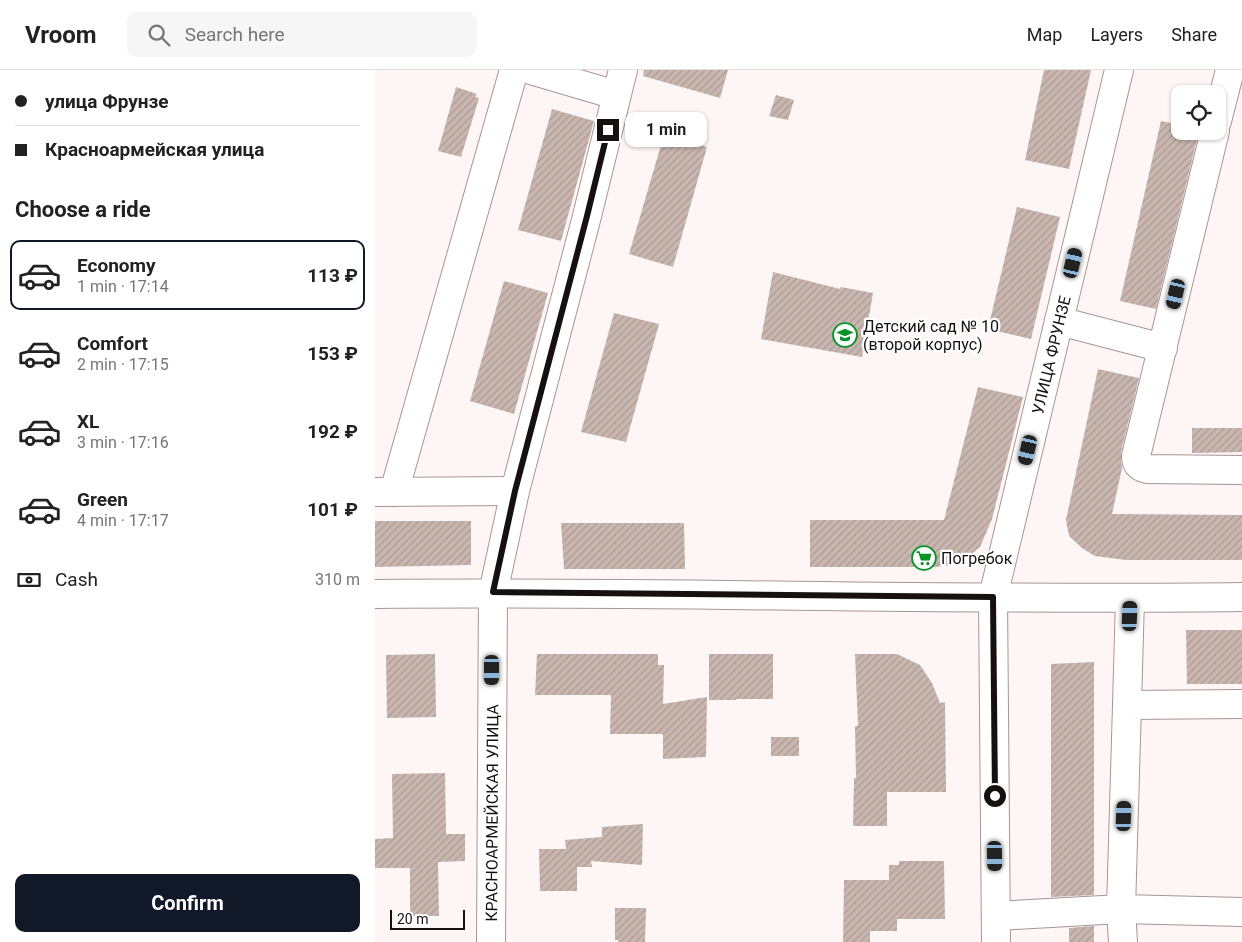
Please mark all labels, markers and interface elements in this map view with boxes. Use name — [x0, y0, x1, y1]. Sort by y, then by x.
search box — [127, 12, 477, 57]
text: Vroom — [25, 21, 97, 49]
icon: search — [145, 21, 173, 49]
text: Search here — [185, 23, 285, 46]
text: Map — [1027, 24, 1062, 45]
text: Layers — [1090, 24, 1143, 45]
text: Share — [1171, 24, 1217, 45]
map controls — [1171, 85, 1226, 140]
button: locate — [1171, 85, 1226, 140]
text: улица Фрунзе — [45, 90, 169, 113]
callout: 1 min — [625, 112, 708, 148]
route end — [597, 119, 619, 141]
text: 1 min — [646, 120, 686, 139]
text: Красноармейская улица — [45, 138, 264, 161]
text: Choose a ride — [15, 197, 151, 222]
car — [1062, 247, 1083, 279]
icon: car — [17, 253, 62, 298]
text: Economy — [77, 254, 156, 277]
text: 113 ₽ — [307, 264, 358, 287]
text: 1 min · 17:14 — [77, 277, 169, 296]
car — [1165, 278, 1186, 310]
street label: УЛИЦА ФРУНЗЕ — [1028, 294, 1075, 416]
place label: Детский сад № 10 (второй корпус) — [863, 317, 999, 354]
school or university icon: Детский сад № 10 (второй корпус) — [832, 322, 858, 348]
icon: car — [17, 331, 62, 376]
text: Comfort — [77, 332, 148, 355]
text: 153 ₽ — [307, 342, 358, 365]
text: 2 min · 17:15 — [77, 355, 169, 374]
icon: car — [17, 409, 62, 454]
text: XL — [77, 410, 99, 433]
text: 192 ₽ — [307, 420, 358, 443]
text: 3 min · 17:16 — [77, 433, 169, 452]
car — [1017, 434, 1038, 466]
icon: car — [17, 487, 62, 532]
text: Green — [77, 488, 128, 511]
text: 101 ₽ — [307, 498, 358, 521]
text: 4 min · 17:17 — [77, 511, 169, 530]
supermarket icon: Погребок — [911, 545, 937, 571]
place label: Погребок — [941, 549, 1013, 568]
icon: cash — [15, 566, 43, 594]
text: Cash — [55, 568, 98, 591]
text: 310 m — [315, 570, 360, 589]
car — [1121, 601, 1138, 631]
car — [484, 655, 499, 685]
street label: КРАСНОАРМЕЙСКАЯ УЛИЦА — [482, 704, 502, 922]
route start — [984, 785, 1006, 807]
car — [1115, 801, 1132, 831]
car — [987, 841, 1002, 871]
button: Confirm — [15, 874, 360, 932]
scale bar — [390, 907, 465, 930]
text: 20 m — [397, 911, 429, 927]

